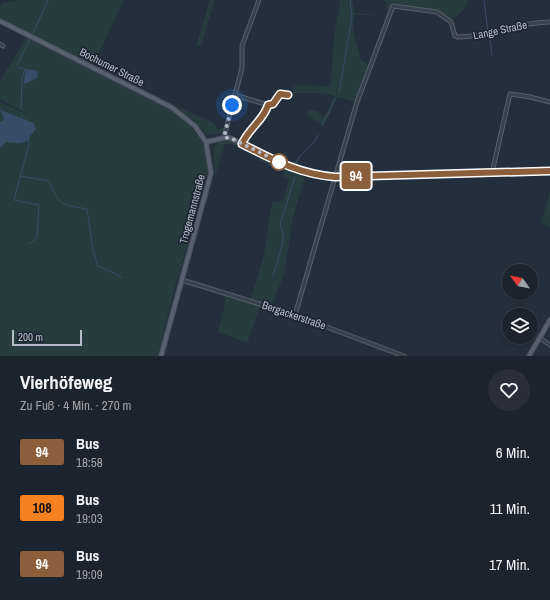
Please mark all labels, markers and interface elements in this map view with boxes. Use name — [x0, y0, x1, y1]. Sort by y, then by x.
street label: Lange Straße — [472, 17, 528, 43]
street label: Bochumer Straße — [77, 45, 147, 89]
your location — [222, 95, 242, 115]
unlabelled marker — [270, 153, 288, 171]
line badge: 94 — [338, 163, 374, 189]
text: 94 — [350, 167, 362, 185]
street label: Trogemannstraße — [176, 173, 208, 245]
north arrow — [502, 264, 538, 300]
map controls — [502, 264, 538, 344]
street label: Bergackerstraße — [260, 298, 328, 332]
button: layers — [502, 308, 538, 344]
scale bar — [12, 328, 82, 347]
text: 200 m — [18, 330, 43, 344]
text: Vierhöfeweg — [20, 369, 112, 395]
button: heart — [488, 369, 530, 411]
text: Zu Fuß · 4 Min. · 270 m — [20, 397, 131, 414]
text: Bus — [76, 433, 99, 454]
text: 6 Min. — [496, 442, 530, 463]
text: 94 — [36, 443, 48, 461]
text: 18:58 — [76, 454, 103, 471]
text: Bus — [76, 489, 99, 510]
text: 11 Min. — [490, 498, 530, 519]
text: 108 — [32, 499, 52, 517]
text: 19:03 — [76, 510, 103, 527]
text: Bus — [76, 545, 99, 566]
text: 17 Min. — [489, 554, 530, 575]
text: 94 — [36, 555, 48, 573]
text: 19:09 — [76, 566, 103, 583]

